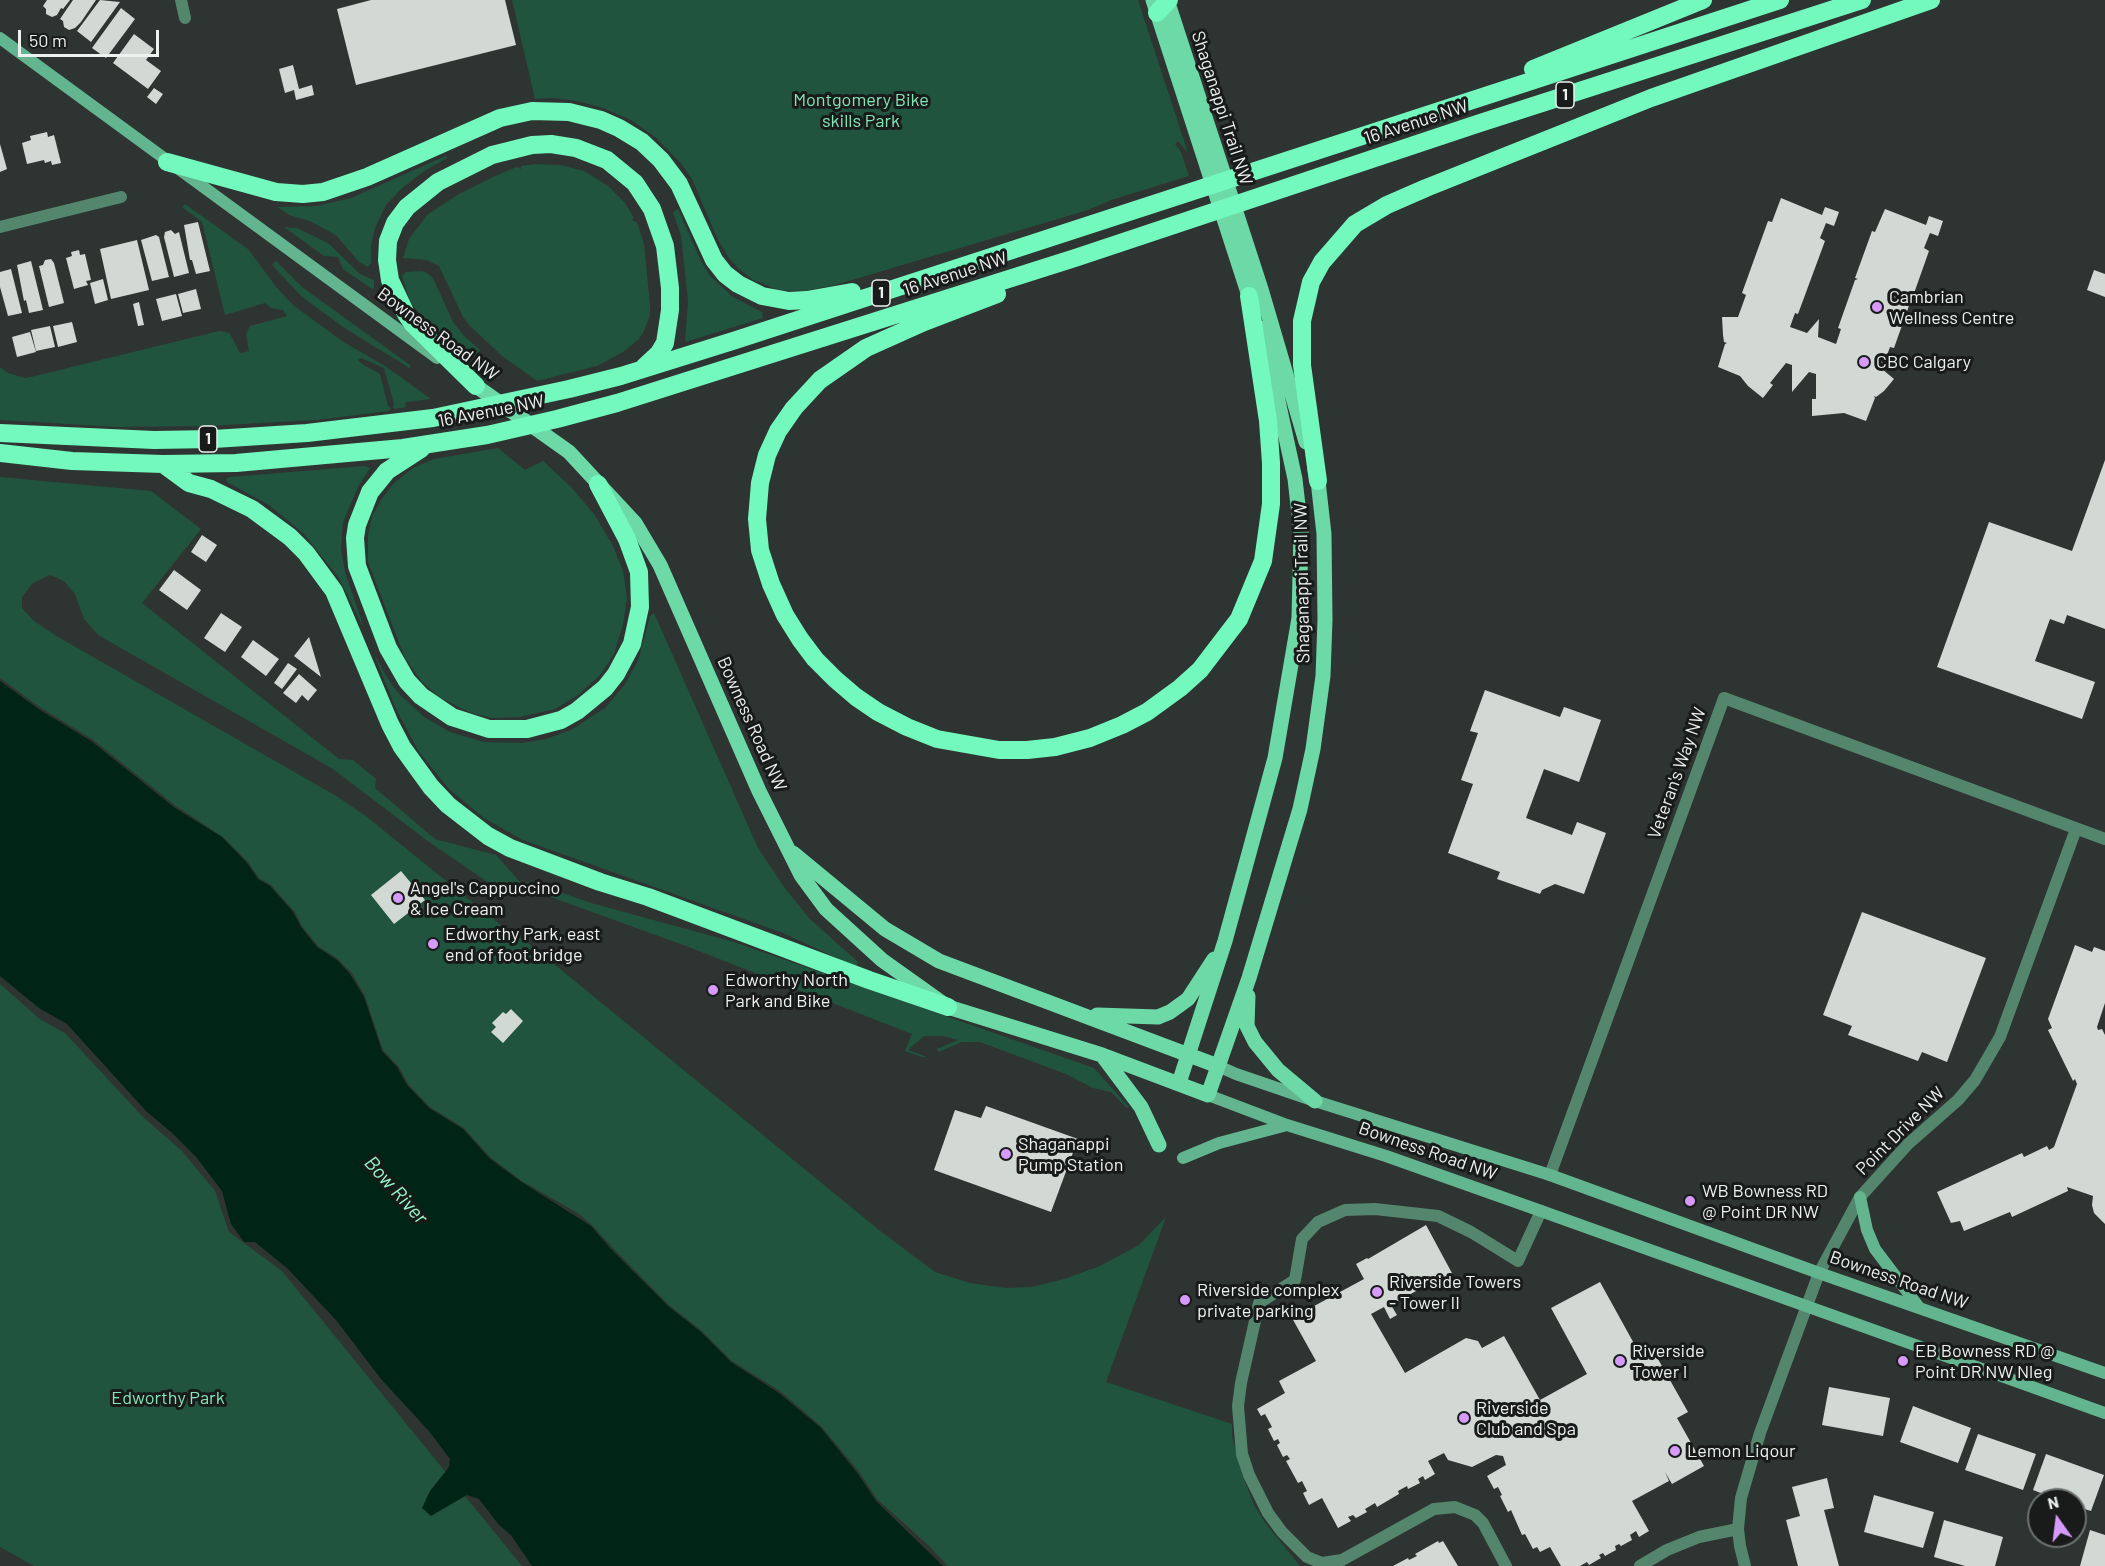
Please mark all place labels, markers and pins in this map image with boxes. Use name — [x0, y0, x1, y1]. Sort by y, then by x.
place label: Cambrian Wellness Centre — [1889, 286, 2014, 328]
marker: Cambrian Wellness Centre — [1870, 300, 1884, 314]
place label: CBC Calgary — [1876, 351, 1971, 373]
marker: CBC Calgary — [1857, 355, 1871, 369]
place label: Angel's Cappuccino & Ice Cream — [410, 877, 560, 920]
marker: Angel's Cappuccino & Ice Cream — [391, 891, 405, 905]
place label: Edworthy Park, east end of foot bridge — [445, 923, 601, 966]
marker: Edworthy Park, east end of foot bridge — [426, 937, 440, 951]
place label: Edworthy North Park and Bike — [725, 969, 848, 1012]
marker: Edworthy North Park and Bike — [706, 983, 720, 997]
place label: Shaganappi Pump Station — [1018, 1133, 1124, 1176]
marker: Shaganappi Pump Station — [999, 1147, 1013, 1161]
place label: WB Bowness RD @ Point DR NW — [1702, 1180, 1828, 1222]
marker: WB Bowness RD @ Point DR NW — [1683, 1194, 1697, 1208]
place label: Riverside Towers - Tower II — [1389, 1271, 1521, 1314]
place label: Riverside complex private parking — [1197, 1279, 1339, 1322]
marker: Riverside Towers - Tower II — [1370, 1285, 1384, 1299]
marker: Riverside complex private parking — [1178, 1293, 1192, 1307]
place label: Riverside Tower I — [1632, 1340, 1705, 1382]
place label: EB Bowness RD @ Point DR NW Nleg — [1915, 1340, 2055, 1382]
marker: Riverside Tower I — [1613, 1354, 1627, 1368]
marker: EB Bowness RD @ Point DR NW Nleg — [1896, 1354, 1910, 1368]
place label: Riverside Club and Spa — [1476, 1397, 1576, 1440]
marker: Riverside Club and Spa — [1457, 1411, 1471, 1425]
place label: Lemon Liqour — [1687, 1440, 1795, 1462]
marker: Lemon Liqour — [1668, 1444, 1682, 1458]

